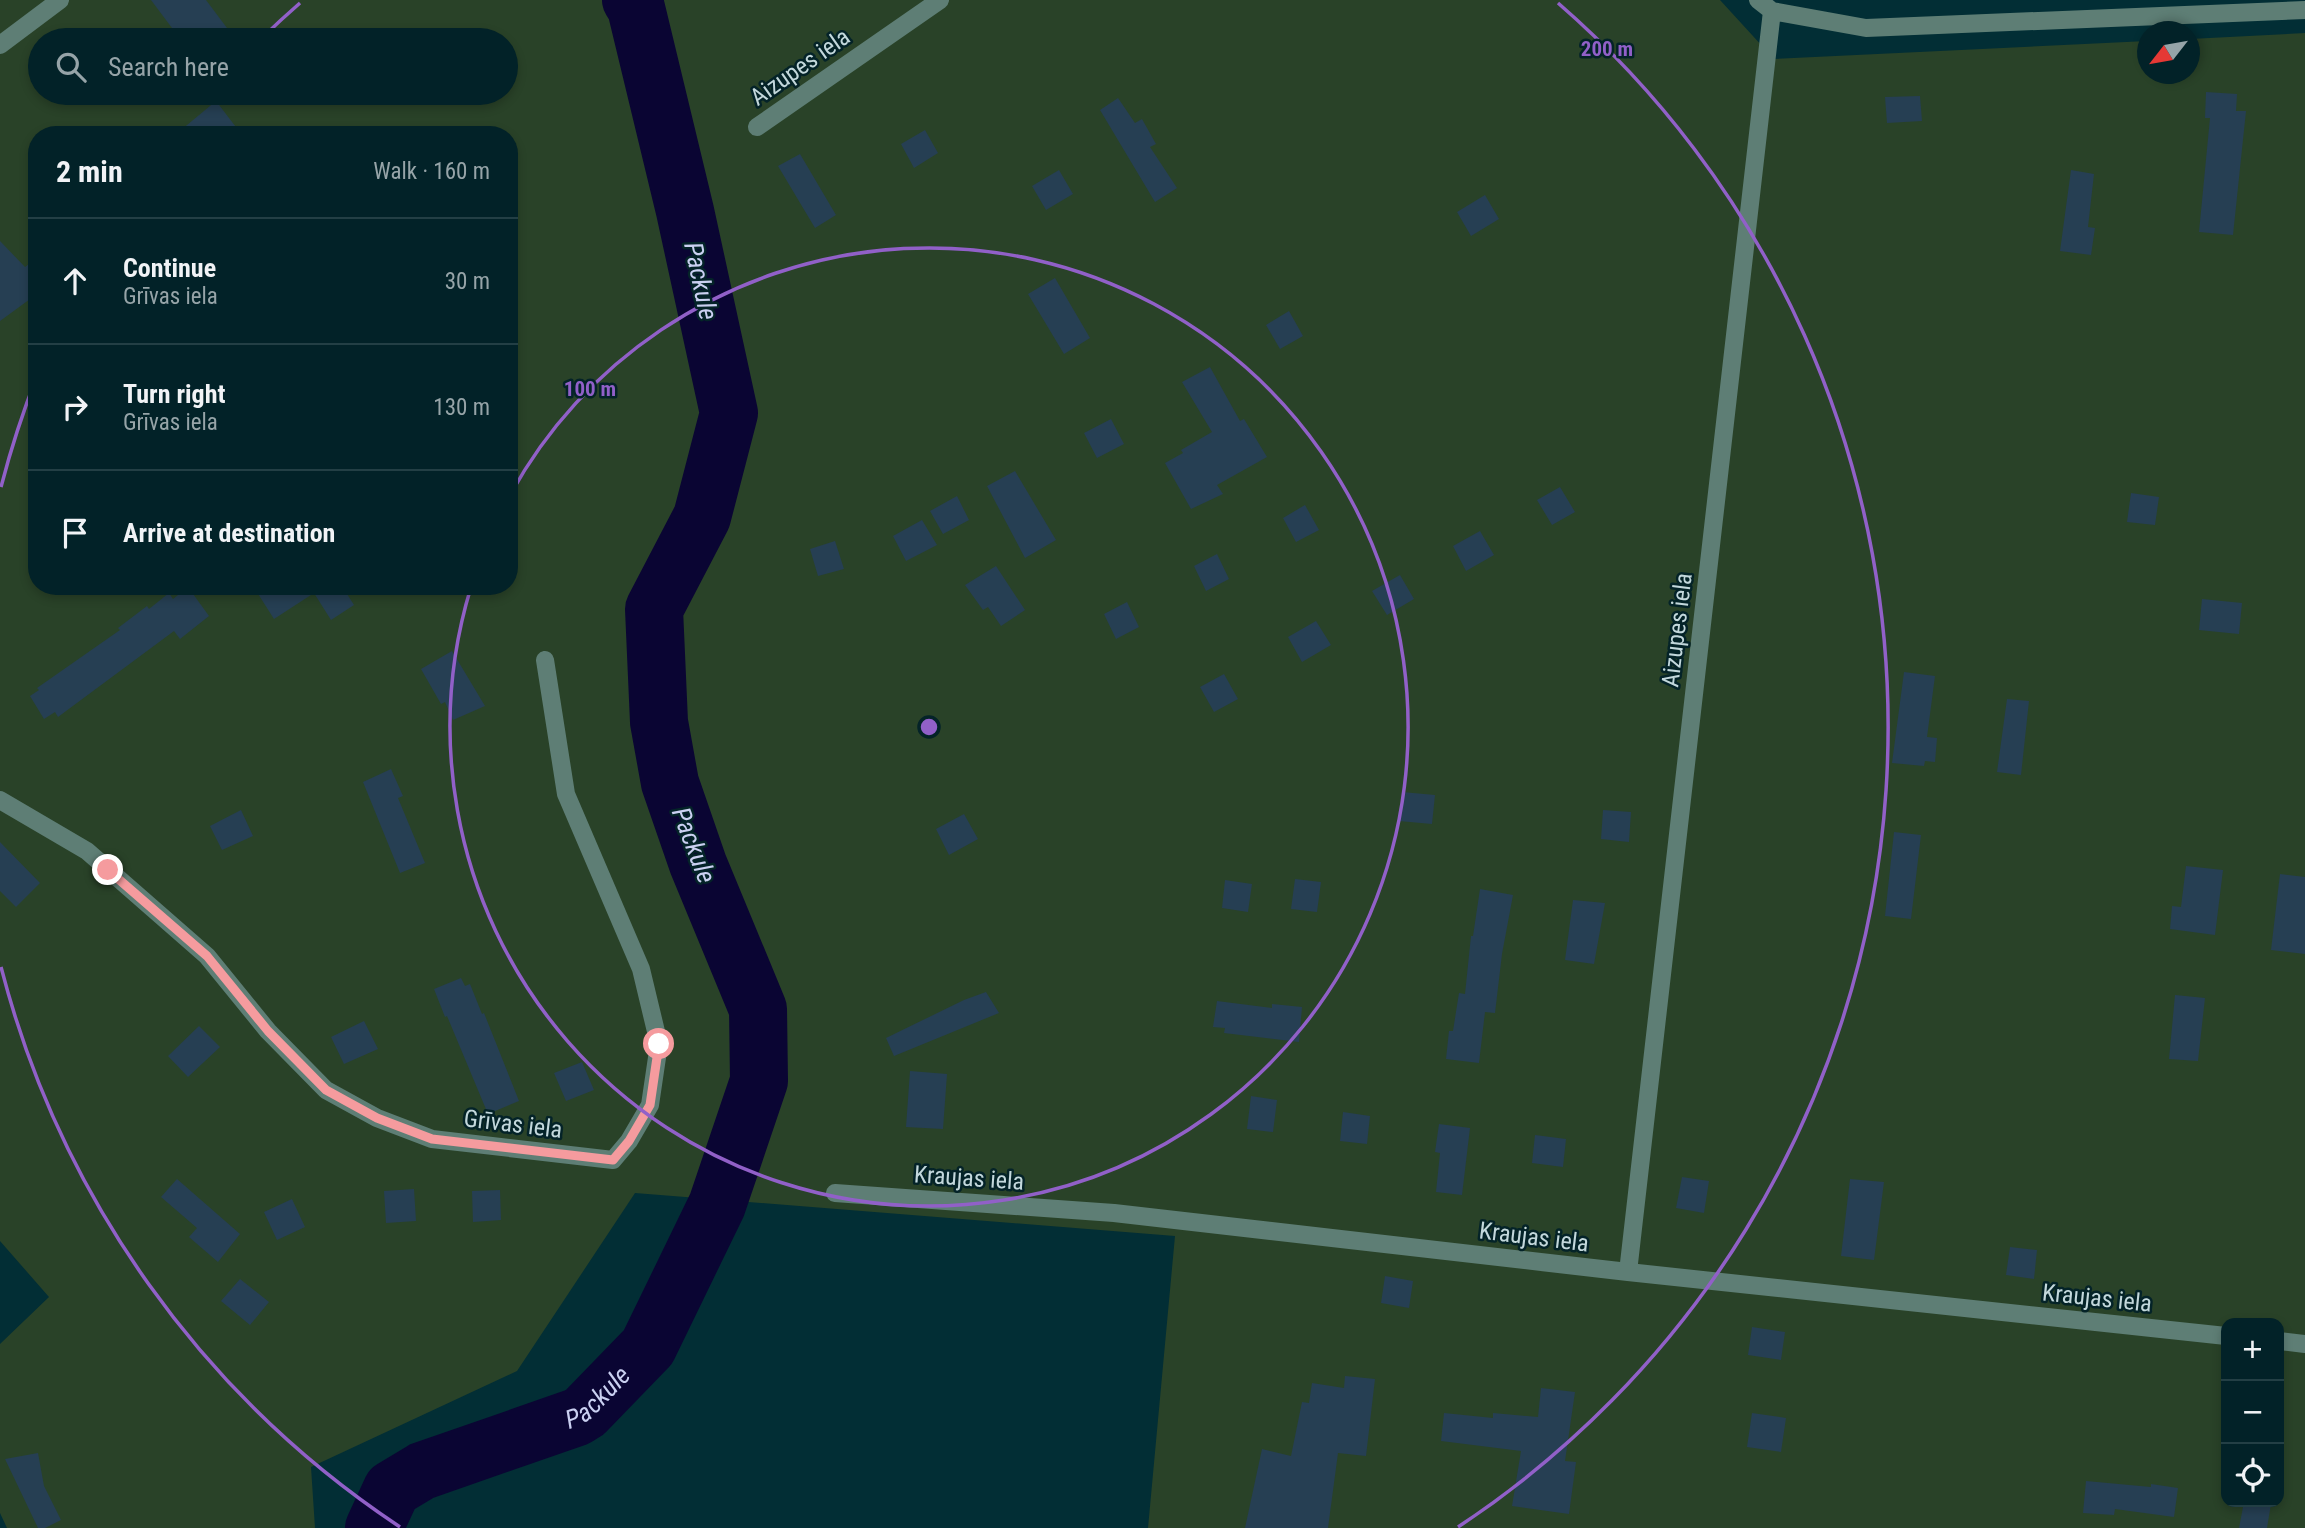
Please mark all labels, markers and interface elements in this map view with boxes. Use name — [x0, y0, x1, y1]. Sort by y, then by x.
north arrow — [2137, 21, 2200, 84]
street label: Aizupes iela — [745, 23, 855, 111]
search box — [28, 28, 518, 105]
text: 200 m — [1581, 37, 1633, 61]
icon: search — [52, 48, 90, 86]
text: Search here — [108, 52, 229, 82]
text: 2 min — [56, 154, 123, 189]
text: Walk · 160 m — [373, 158, 490, 185]
water label: Packule — [678, 239, 724, 323]
text: Continue — [123, 253, 216, 283]
icon: ahead — [56, 262, 94, 300]
text: 30 m — [445, 268, 490, 295]
text: Grīvas iela — [123, 283, 218, 310]
text: 100 m — [564, 377, 616, 401]
text: Turn right — [123, 379, 225, 409]
icon: right — [56, 388, 94, 426]
text: 130 m — [433, 394, 490, 421]
text: Grīvas iela — [123, 409, 218, 436]
icon: arrive — [56, 514, 94, 552]
text: Arrive at destination — [123, 518, 335, 548]
street label: Aizupes iela — [1656, 571, 1698, 689]
centre of rings — [917, 715, 941, 739]
water label: Packule — [666, 803, 722, 887]
route end — [92, 854, 123, 885]
route start — [643, 1028, 674, 1059]
street label: Grīvas iela — [462, 1104, 564, 1144]
street label: Kraujas iela — [913, 1160, 1025, 1196]
street label: Kraujas iela — [1478, 1216, 1590, 1258]
street label: Kraujas iela — [2041, 1278, 2153, 1318]
map controls — [2221, 1318, 2284, 1507]
button: + — [2221, 1318, 2284, 1381]
water label: Packule — [561, 1360, 636, 1435]
button: − — [2221, 1381, 2284, 1444]
button: locate — [2221, 1444, 2284, 1507]

